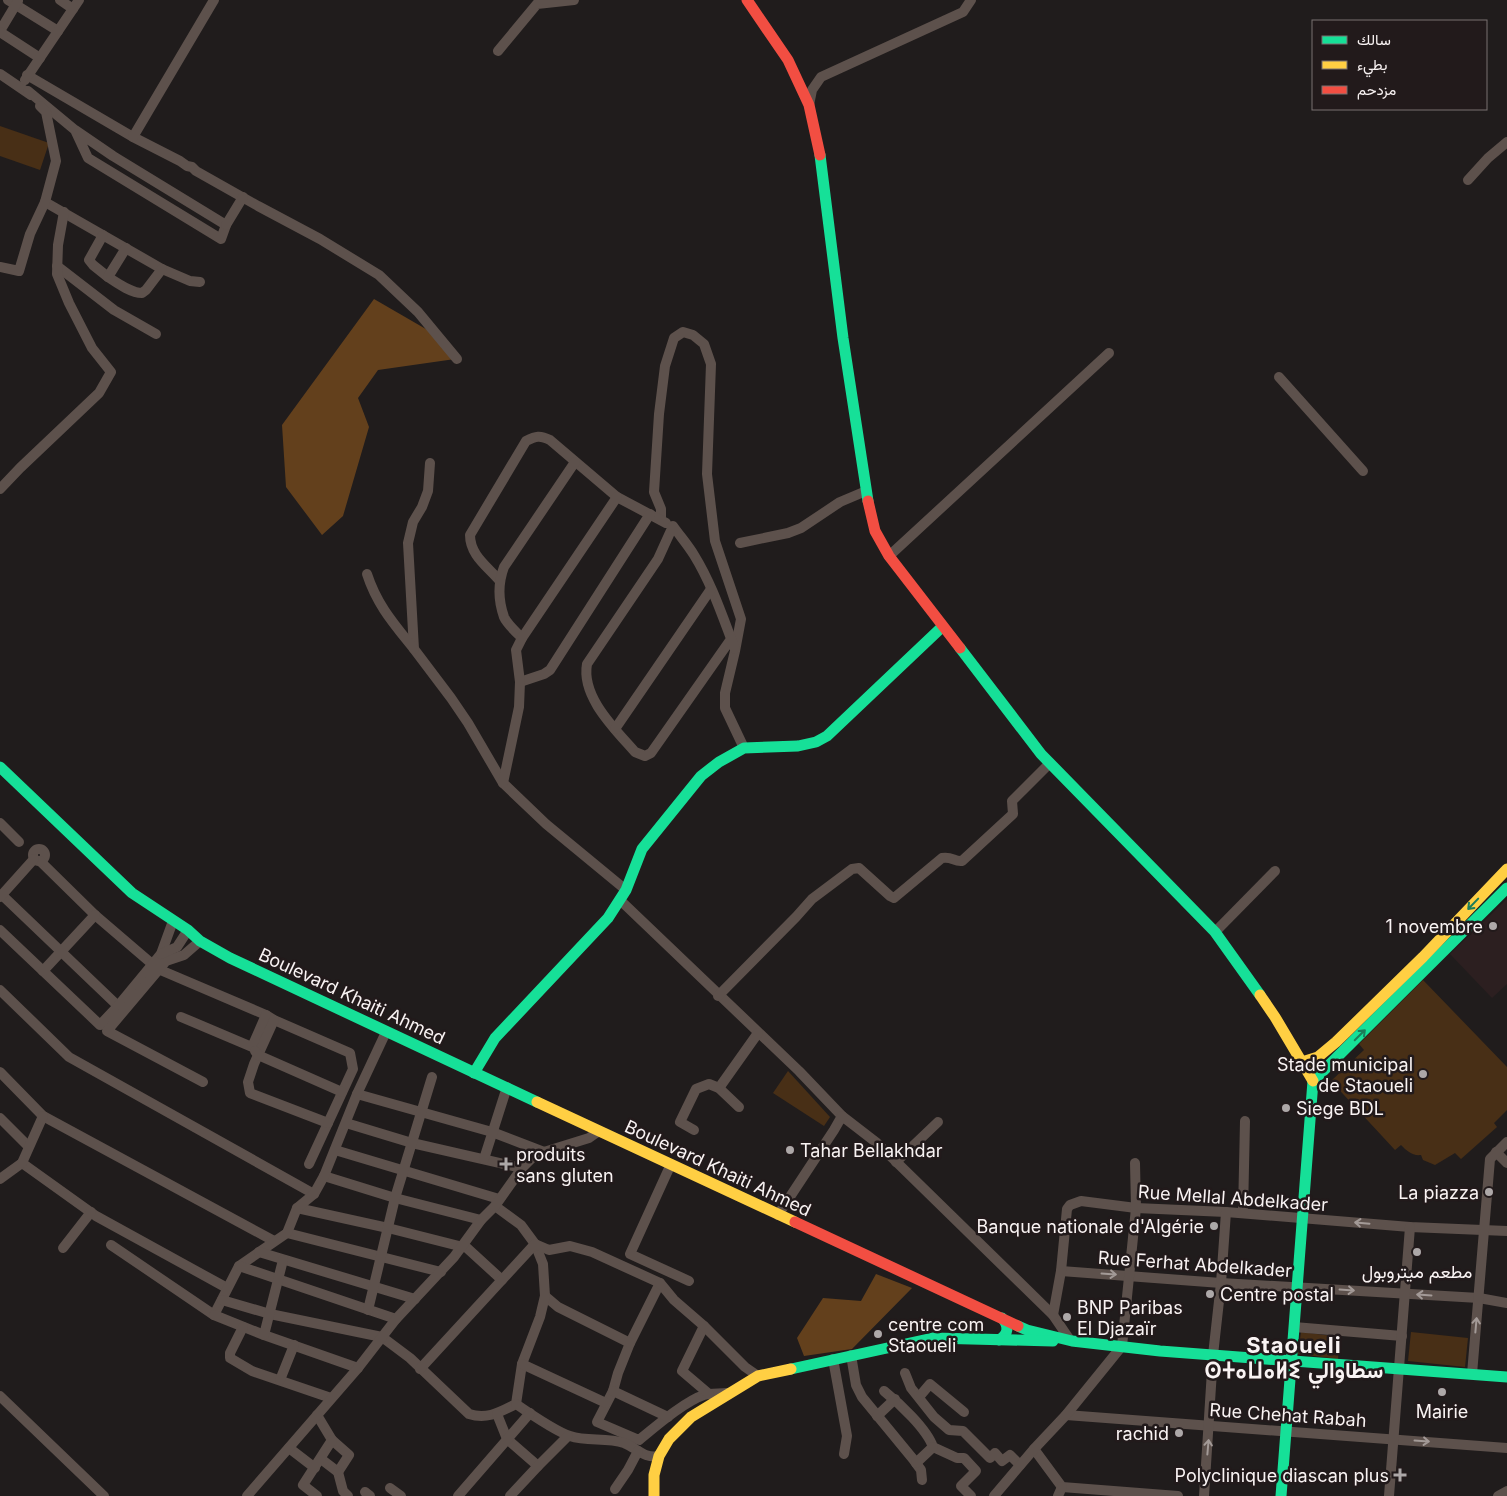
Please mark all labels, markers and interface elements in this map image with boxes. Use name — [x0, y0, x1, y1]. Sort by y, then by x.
legend — [1312, 20, 1487, 110]
text: سالك — [1357, 30, 1391, 49]
text: بطيء — [1357, 55, 1387, 78]
text: مزدحم — [1357, 80, 1396, 100]
one-way arrow — [1467, 898, 1479, 911]
place label: 1 novembre — [1386, 916, 1483, 937]
marker: 1 novembre — [1487, 920, 1499, 932]
street label: Boulevard Khaiti Ahmed — [255, 944, 449, 1048]
one-way arrow — [1354, 1029, 1366, 1041]
place label: Stade municipal de Staoueli — [1277, 1054, 1413, 1096]
marker: Stade municipal de Staoueli — [1417, 1068, 1429, 1080]
place label: Siege BDL — [1296, 1098, 1384, 1119]
marker: Siege BDL — [1280, 1102, 1292, 1114]
street label: Boulevard Khaiti Ahmed — [621, 1116, 815, 1220]
place label: Tahar Bellakhdar — [800, 1140, 943, 1161]
place label: produits sans gluten — [516, 1144, 614, 1186]
marker: Tahar Bellakhdar — [784, 1144, 796, 1156]
marker: produits sans gluten — [500, 1158, 512, 1170]
street label: Rue Mellal Abdelkader — [1137, 1181, 1329, 1215]
place label: La piazza — [1398, 1182, 1479, 1203]
marker: La piazza — [1483, 1186, 1495, 1198]
place label: Banque nationale d'Algérie — [977, 1216, 1204, 1237]
one-way arrow — [1354, 1218, 1370, 1227]
marker: Banque nationale d'Algérie — [1208, 1220, 1220, 1232]
marker: مطعم ميتروبول — [1411, 1246, 1423, 1258]
street label: Rue Ferhat Abdelkader — [1097, 1247, 1293, 1281]
place label: مطعم ميتروبول — [1362, 1261, 1472, 1284]
one-way arrow — [1101, 1270, 1117, 1279]
place label: Centre postal — [1220, 1284, 1334, 1305]
one-way arrow — [1338, 1285, 1354, 1295]
marker: Centre postal — [1204, 1288, 1216, 1300]
one-way arrow — [1416, 1290, 1432, 1300]
place label: BNP Paribas El Djazaïr — [1077, 1297, 1183, 1339]
marker: BNP Paribas El Djazaïr — [1061, 1311, 1073, 1323]
place label: centre com Staoueli — [888, 1314, 984, 1356]
one-way arrow — [1472, 1317, 1481, 1333]
marker: centre com Staoueli — [872, 1328, 884, 1340]
district label: Staoueli ⵙⵜⴰⵡⴰⵍⵉ سطاوالي — [1205, 1332, 1383, 1389]
marker: Mairie — [1436, 1386, 1448, 1398]
street label: Rue Chehat Rabah — [1209, 1399, 1367, 1431]
place label: Mairie — [1416, 1401, 1468, 1422]
place label: rachid — [1116, 1423, 1169, 1444]
marker: rachid — [1173, 1427, 1185, 1439]
one-way arrow — [1413, 1437, 1429, 1446]
one-way arrow — [1203, 1440, 1213, 1456]
place label: Polyclinique diascan plus — [1175, 1465, 1389, 1486]
marker: Polyclinique diascan plus — [1393, 1468, 1407, 1482]

